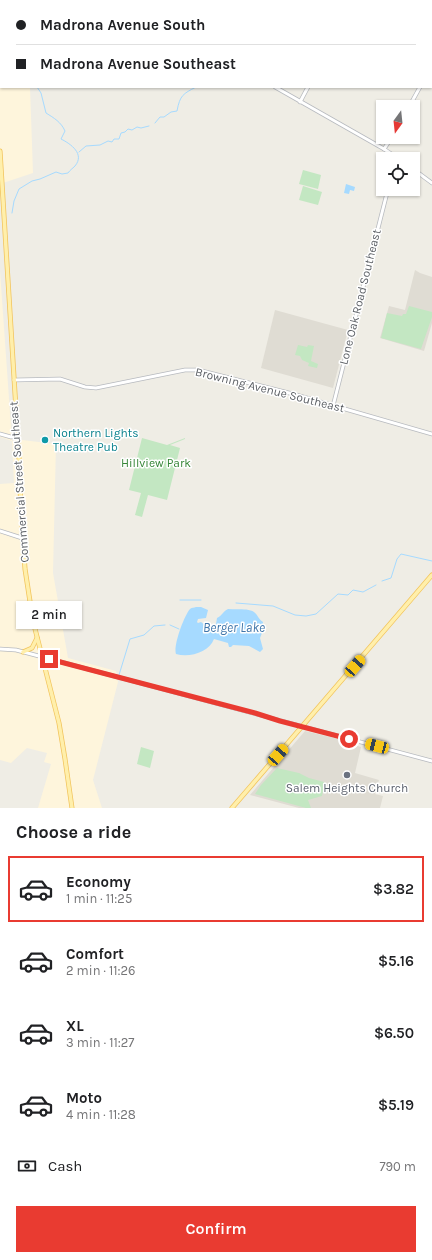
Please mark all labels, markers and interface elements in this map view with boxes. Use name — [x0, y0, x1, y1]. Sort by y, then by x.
text: Madrona Avenue South — [40, 16, 205, 34]
text: Madrona Avenue Southeast — [40, 55, 236, 73]
north arrow — [376, 100, 420, 144]
map controls — [376, 100, 420, 196]
button: locate — [376, 152, 420, 196]
street label: Lone Oak Road Southeast — [336, 227, 384, 366]
street label: Browning Avenue Southeast — [194, 365, 347, 415]
street label: Commercial Street Southeast — [6, 400, 32, 563]
place label: Northern Lights Theatre Pub — [53, 426, 138, 454]
marker: Northern Lights Theatre Pub — [40, 435, 50, 445]
park label: Hillview Park — [121, 456, 191, 470]
callout: 2 min — [16, 601, 82, 629]
text: 2 min — [31, 607, 67, 622]
water label: Berger Lake — [203, 620, 265, 635]
route end — [40, 650, 58, 668]
car — [343, 653, 367, 679]
route start — [340, 730, 358, 748]
car — [364, 737, 390, 755]
car — [266, 742, 290, 768]
marker: Salem Heights Church — [342, 770, 352, 780]
place label: Salem Heights Church — [286, 781, 408, 795]
text: Choose a ride — [16, 821, 131, 843]
icon: car — [18, 871, 54, 907]
text: Economy — [66, 873, 131, 891]
text: $3.82 — [373, 880, 414, 898]
text: 1 min · 11:25 — [66, 891, 132, 906]
icon: car — [18, 943, 54, 979]
text: Comfort — [66, 945, 124, 963]
text: $5.16 — [378, 952, 414, 970]
text: 2 min · 11:26 — [66, 963, 136, 978]
icon: car — [18, 1015, 54, 1051]
text: XL — [66, 1017, 84, 1035]
text: $6.50 — [374, 1024, 414, 1042]
text: 3 min · 11:27 — [66, 1035, 134, 1050]
icon: car — [18, 1087, 54, 1123]
text: Moto — [66, 1089, 102, 1107]
text: $5.19 — [378, 1096, 414, 1114]
text: 4 min · 11:28 — [66, 1107, 136, 1122]
icon: cash — [16, 1155, 38, 1177]
text: Cash — [48, 1157, 82, 1175]
text: 790 m — [379, 1159, 416, 1174]
button: Confirm — [16, 1206, 416, 1252]

